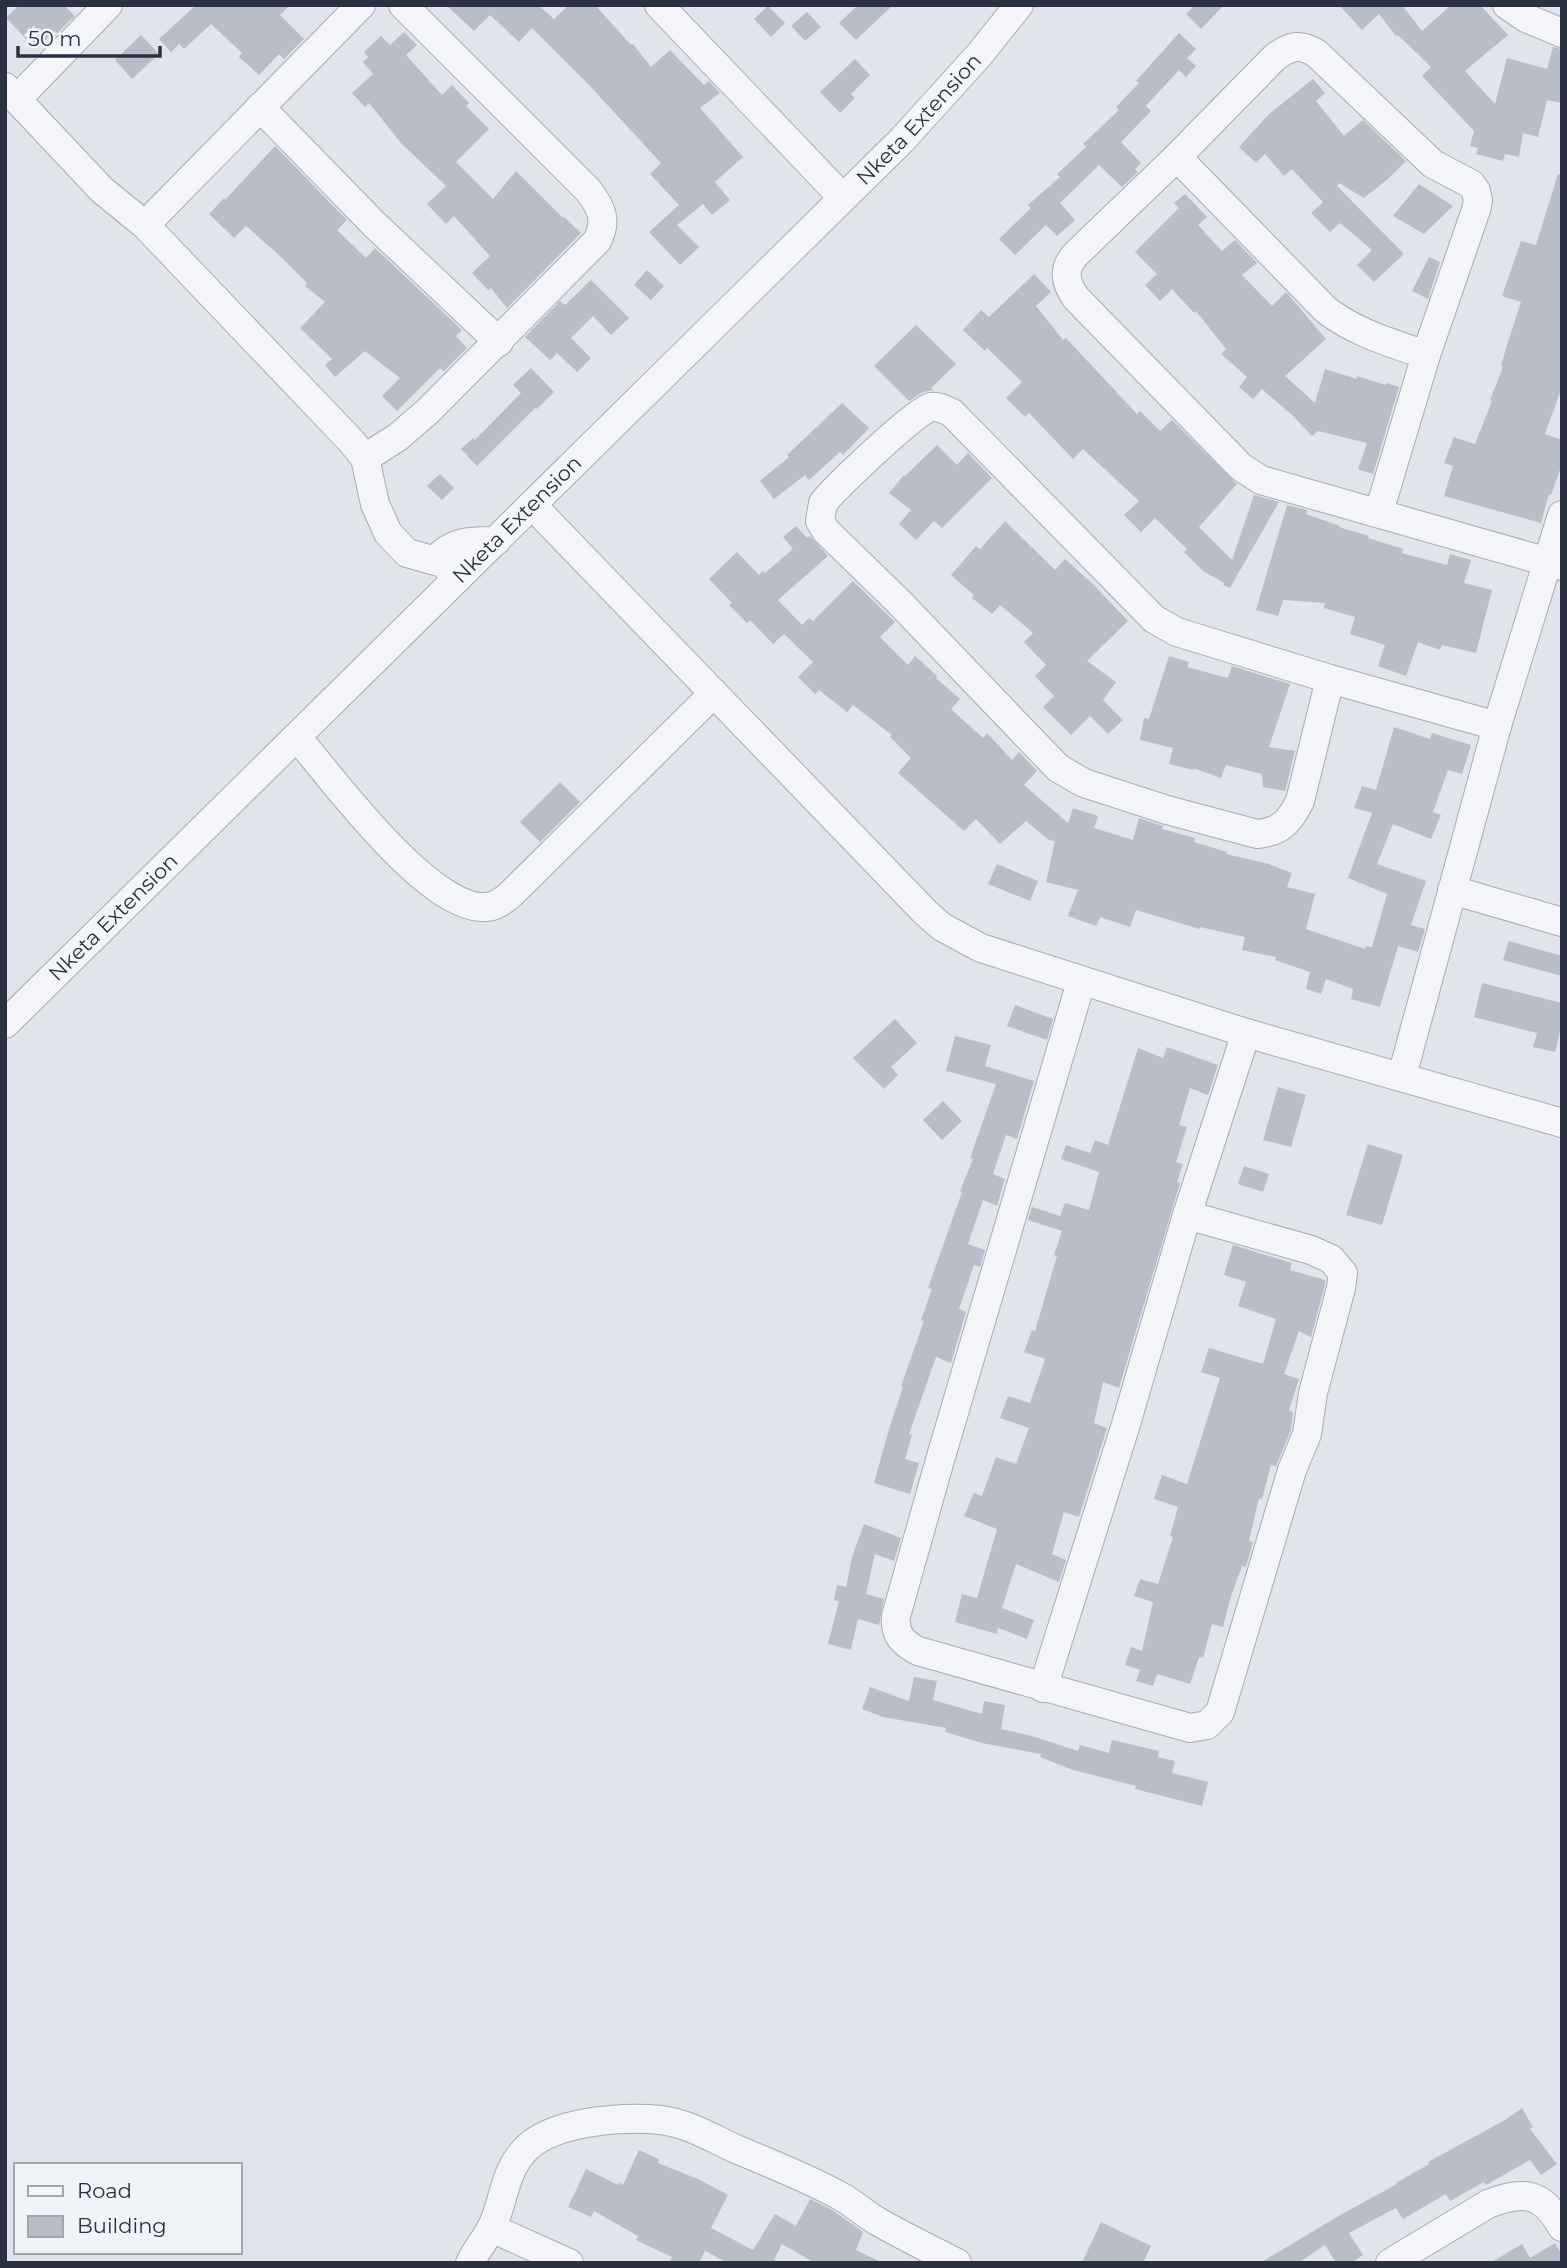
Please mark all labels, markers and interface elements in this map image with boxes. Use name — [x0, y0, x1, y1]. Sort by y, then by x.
scale bar — [18, 14, 159, 58]
text: 50 m — [28, 26, 82, 51]
street label: Nketa Extension — [851, 48, 986, 190]
street label: Nketa Extension — [447, 450, 586, 588]
street label: Nketa Extension — [43, 848, 183, 986]
legend — [14, 2163, 242, 2254]
text: Road — [77, 2178, 132, 2203]
text: Building — [77, 2213, 167, 2238]

